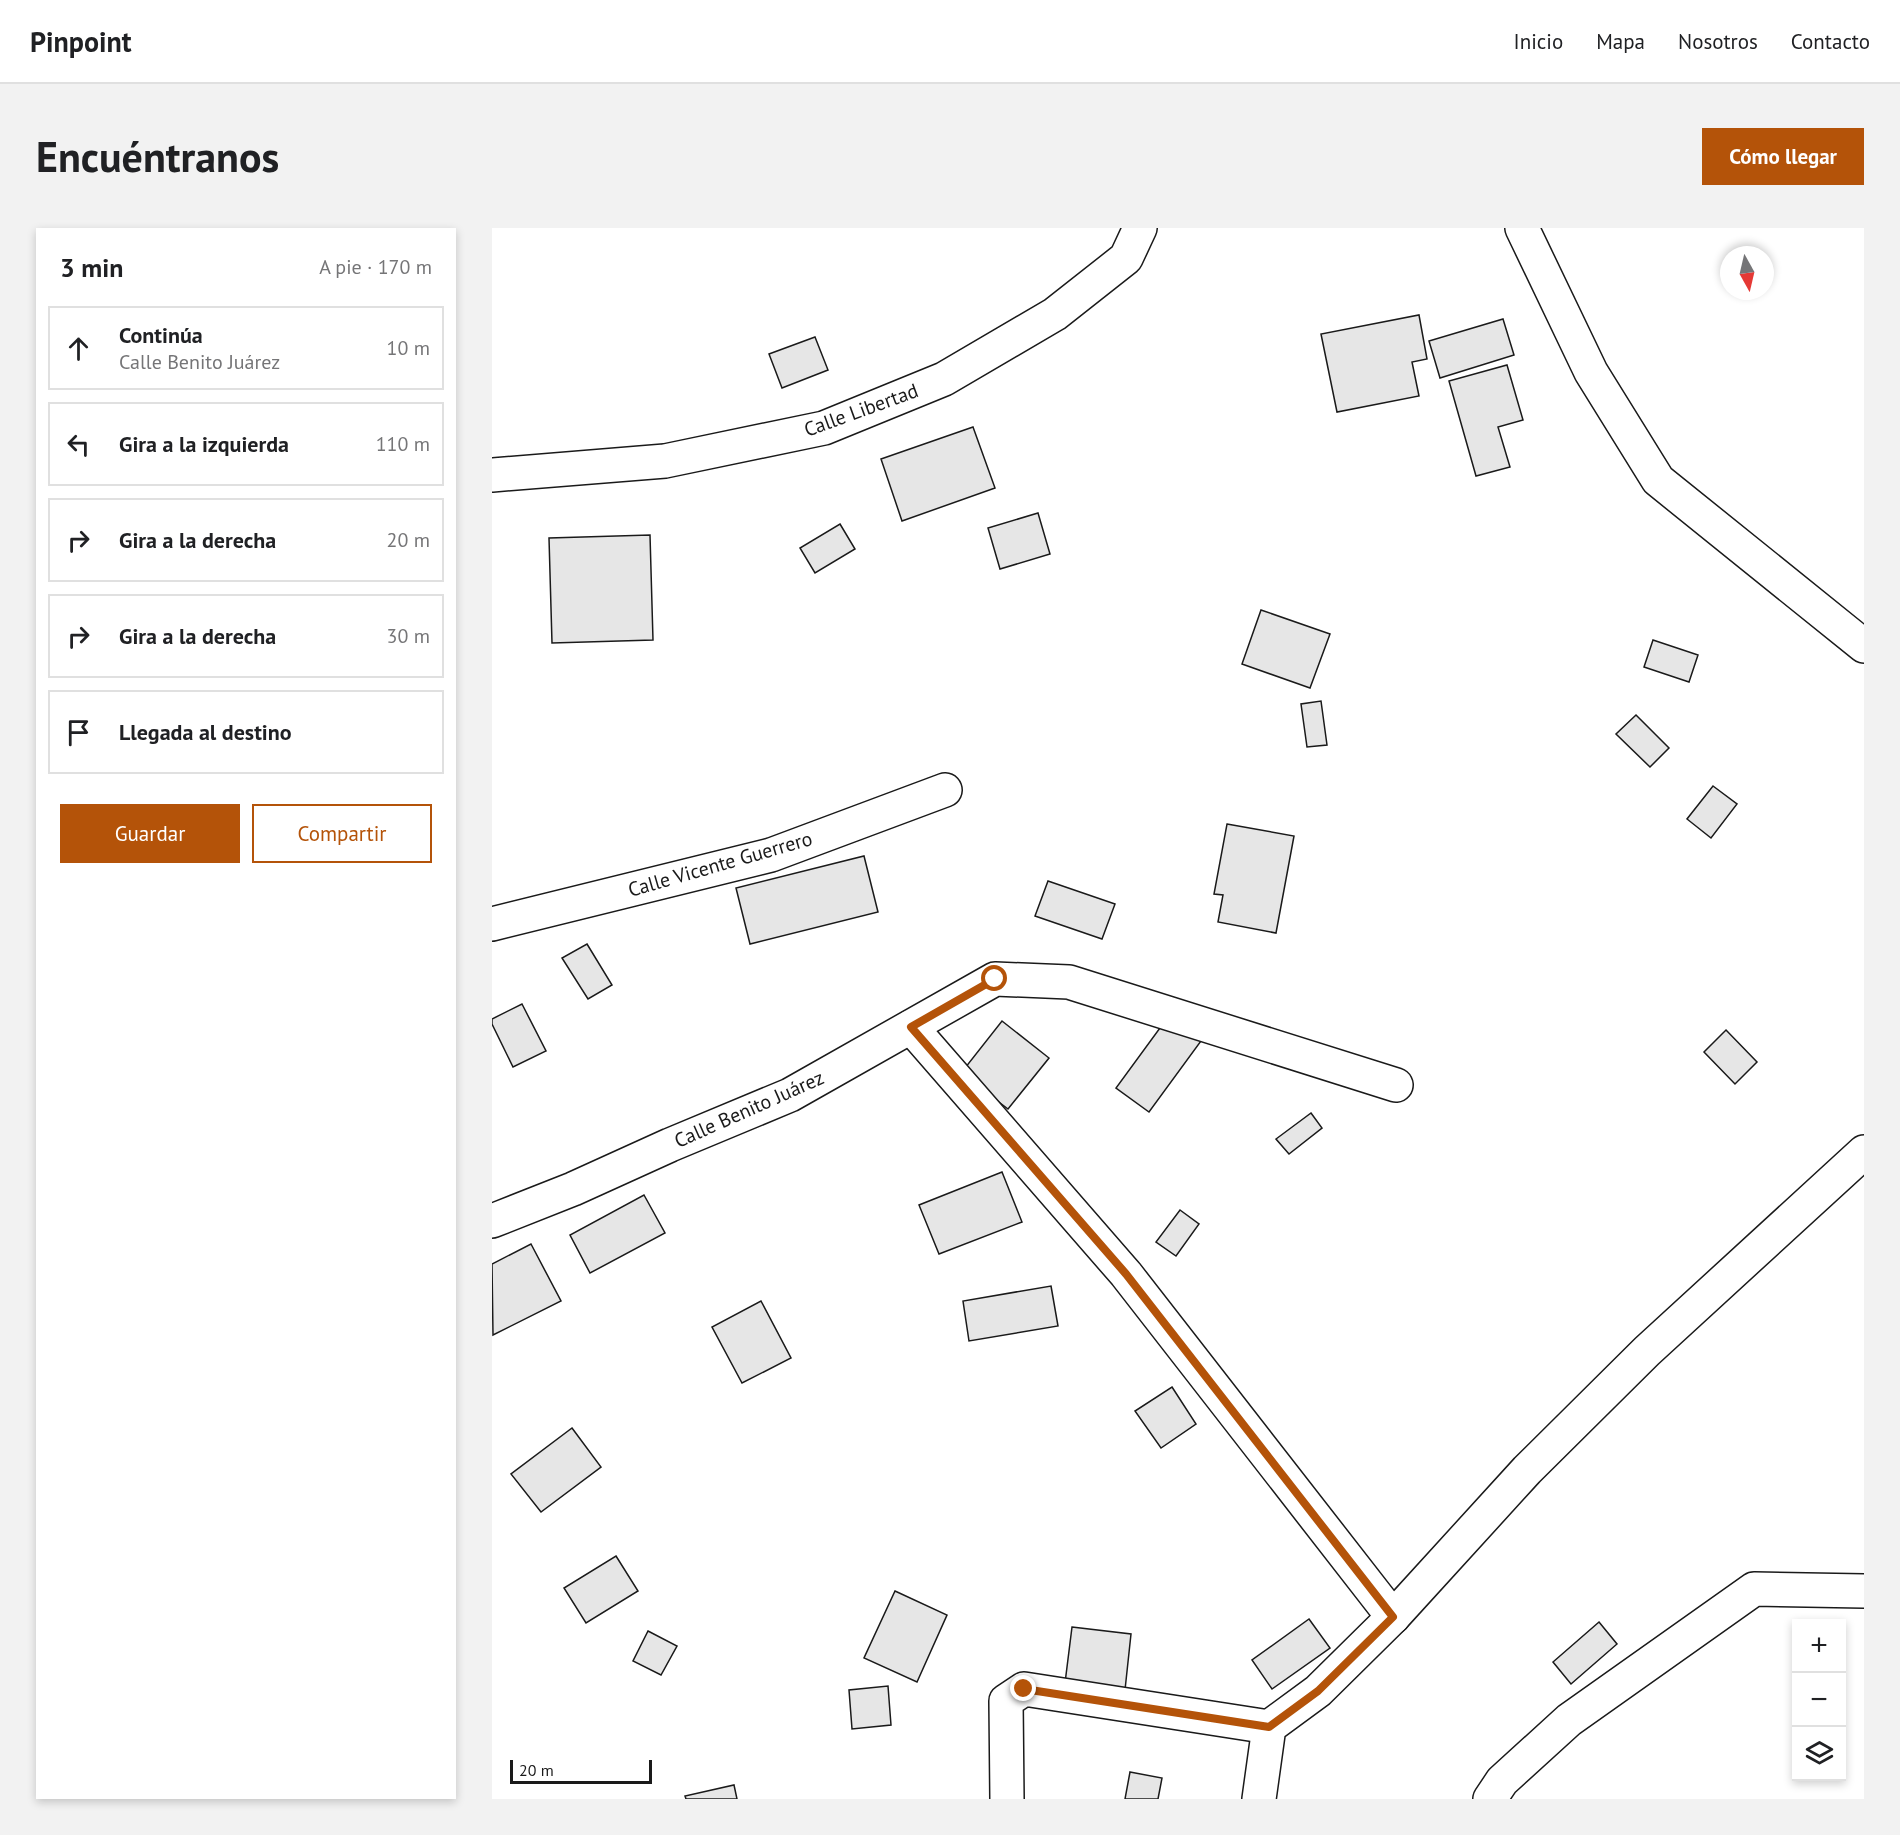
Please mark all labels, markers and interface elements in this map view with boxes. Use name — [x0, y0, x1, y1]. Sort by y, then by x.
text: Pinpoint — [30, 23, 132, 60]
text: Inicio — [1514, 28, 1563, 55]
text: Mapa — [1596, 28, 1645, 55]
text: Nosotros — [1678, 28, 1758, 55]
text: Contacto — [1791, 28, 1870, 55]
button: Cómo llegar — [1702, 128, 1864, 185]
text: Encuéntranos — [36, 129, 279, 184]
north arrow — [1720, 246, 1774, 300]
text: 3 min — [60, 251, 123, 284]
text: A pie · 170 m — [319, 254, 432, 280]
text: Continúa — [119, 321, 203, 349]
icon: ahead — [62, 332, 95, 365]
text: 10 m — [387, 335, 430, 361]
text: Calle Benito Juárez — [119, 349, 280, 375]
street label: Calle Libertad — [800, 377, 922, 443]
icon: left — [62, 428, 95, 461]
text: Gira a la izquierda — [119, 430, 289, 458]
text: 110 m — [376, 431, 430, 457]
icon: right — [62, 524, 95, 557]
text: Gira a la derecha — [119, 526, 276, 554]
text: 20 m — [387, 527, 430, 553]
icon: right — [62, 620, 95, 653]
text: Gira a la derecha — [119, 622, 276, 650]
text: 30 m — [387, 623, 430, 649]
icon: arrive — [62, 716, 95, 749]
text: Llegada al destino — [119, 718, 292, 746]
button: Guardar — [60, 804, 240, 863]
button: Compartir — [252, 804, 432, 863]
street label: Calle Vicente Guerrero — [625, 825, 815, 903]
route start — [981, 965, 1007, 991]
street label: Calle Benito Juárez — [670, 1064, 828, 1154]
map controls — [1792, 1619, 1846, 1781]
button: + — [1792, 1619, 1846, 1673]
button: − — [1792, 1673, 1846, 1727]
route end — [1010, 1675, 1036, 1701]
button: layers — [1792, 1727, 1846, 1781]
scale bar — [510, 1757, 652, 1784]
text: 20 m — [519, 1760, 554, 1780]

